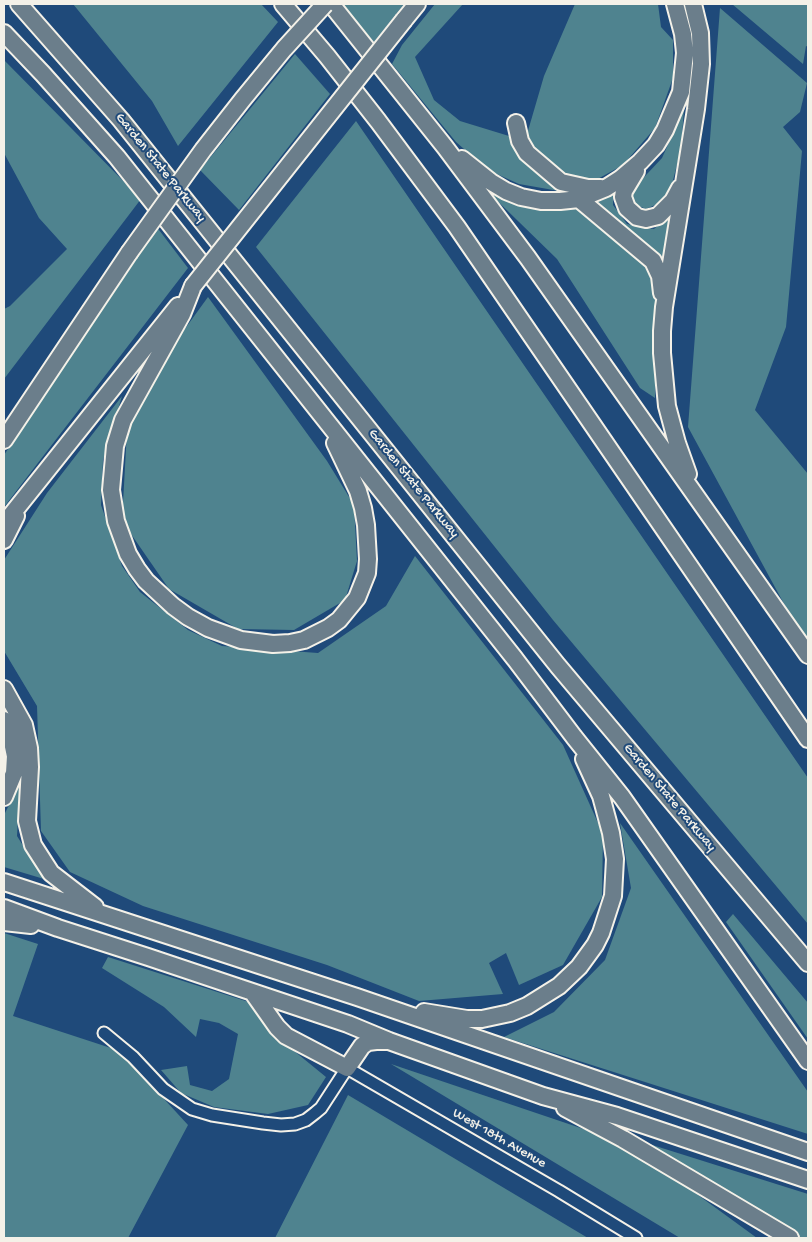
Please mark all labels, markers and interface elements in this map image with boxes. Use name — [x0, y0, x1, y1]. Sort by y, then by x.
street label: Garden State Parkway — [111, 110, 209, 226]
street label: Garden State Parkway — [364, 426, 462, 542]
street label: Garden State Parkway — [619, 741, 719, 855]
street label: West 18th Avenue — [449, 1105, 549, 1173]

